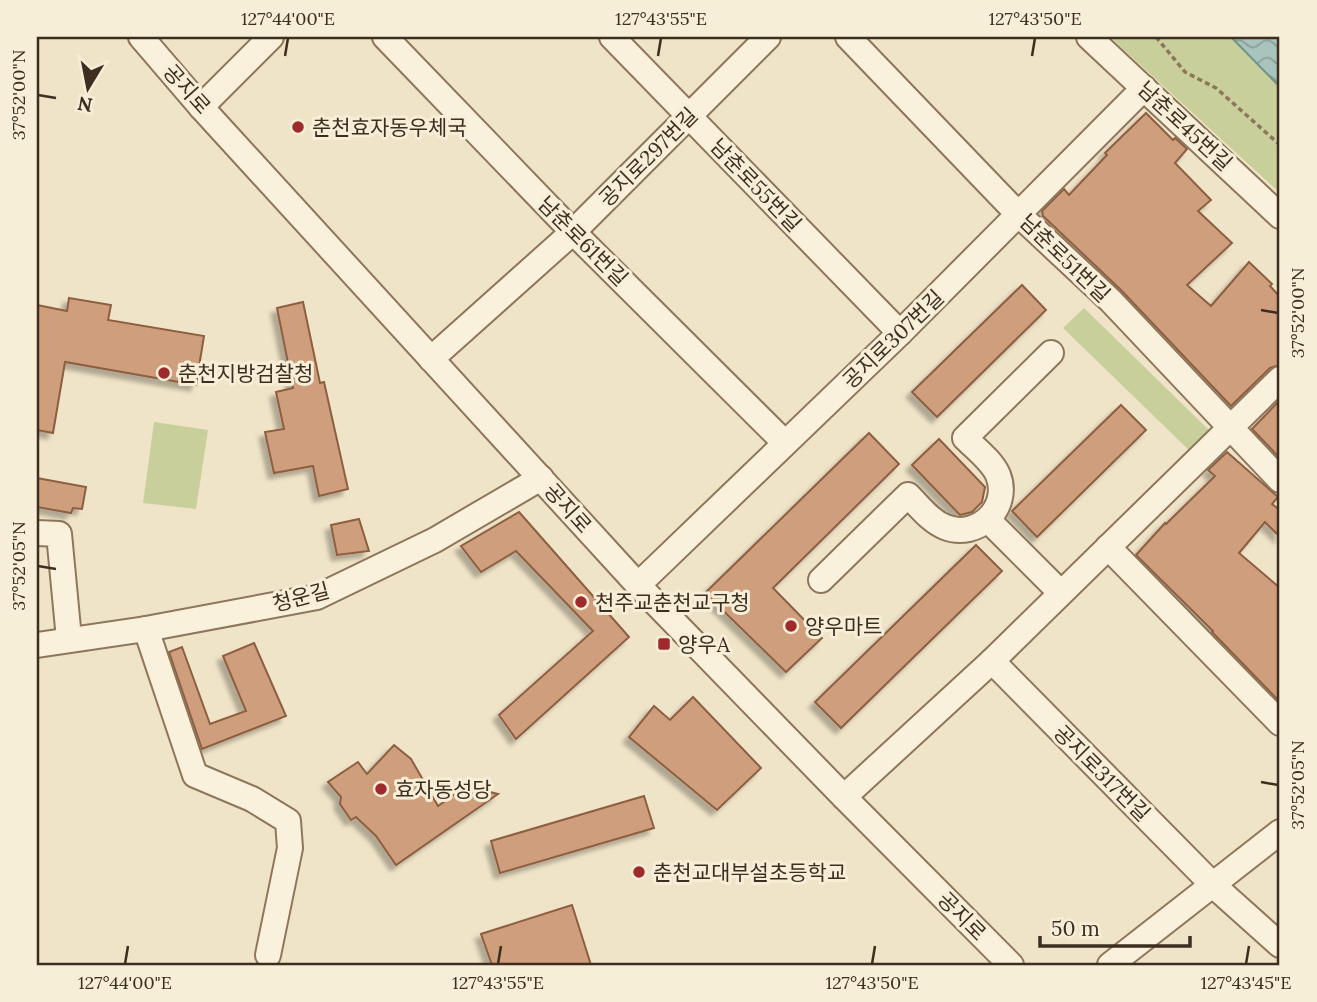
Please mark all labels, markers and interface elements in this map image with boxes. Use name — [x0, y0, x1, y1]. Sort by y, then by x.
text: 127°44'00"E — [241, 7, 335, 30]
text: 127°43'55"E — [615, 7, 707, 30]
text: 127°43'50"E — [988, 7, 1082, 30]
text: 37°52'00"N — [7, 50, 30, 140]
north arrow — [52, 52, 122, 122]
street label: 공지로 — [158, 58, 216, 120]
street label: 남춘로45번길 — [1132, 75, 1238, 177]
text: N — [75, 92, 94, 118]
street label: 공지로297번길 — [593, 102, 703, 212]
place label: 춘천효자동우체국 — [312, 114, 467, 141]
marker: 춘천효자동우체국 — [290, 119, 306, 135]
street label: 남춘로55번길 — [705, 133, 807, 237]
street label: 남춘로61번길 — [532, 190, 634, 292]
street label: 남춘로51번길 — [1014, 208, 1116, 308]
text: 37°52'00"N — [1286, 268, 1309, 358]
street label: 공지로307번길 — [837, 284, 949, 394]
place label: 춘천지방검찰청 — [178, 360, 313, 387]
marker: 춘천지방검찰청 — [156, 365, 172, 381]
street label: 공지로 — [539, 477, 597, 539]
text: 37°52'05"N — [7, 521, 30, 611]
street label: 청운길 — [270, 576, 332, 618]
place label: 천주교춘천교구청 — [595, 589, 750, 616]
marker: 천주교춘천교구청 — [573, 594, 589, 610]
place label: 양우마트 — [805, 613, 882, 640]
marker: 양우마트 — [783, 618, 799, 634]
place label: 양우A — [678, 631, 731, 658]
marker: 양우A — [656, 636, 672, 652]
street label: 공지로317번길 — [1048, 719, 1156, 827]
text: 37°52'05"N — [1286, 740, 1309, 830]
place label: 효자동성당 — [395, 776, 492, 803]
marker: 효자동성당 — [373, 781, 389, 797]
place label: 춘천교대부설초등학교 — [653, 859, 846, 886]
marker: 춘천교대부설초등학교 — [631, 864, 647, 880]
street label: 공지로 — [932, 886, 992, 946]
scale bar — [1040, 904, 1191, 948]
text: 50 m — [1051, 915, 1100, 942]
text: 127°44'00"E — [78, 971, 172, 994]
text: 127°43'55"E — [452, 971, 544, 994]
text: 127°43'50"E — [825, 971, 919, 994]
text: 127°43'45"E — [1201, 971, 1291, 994]

